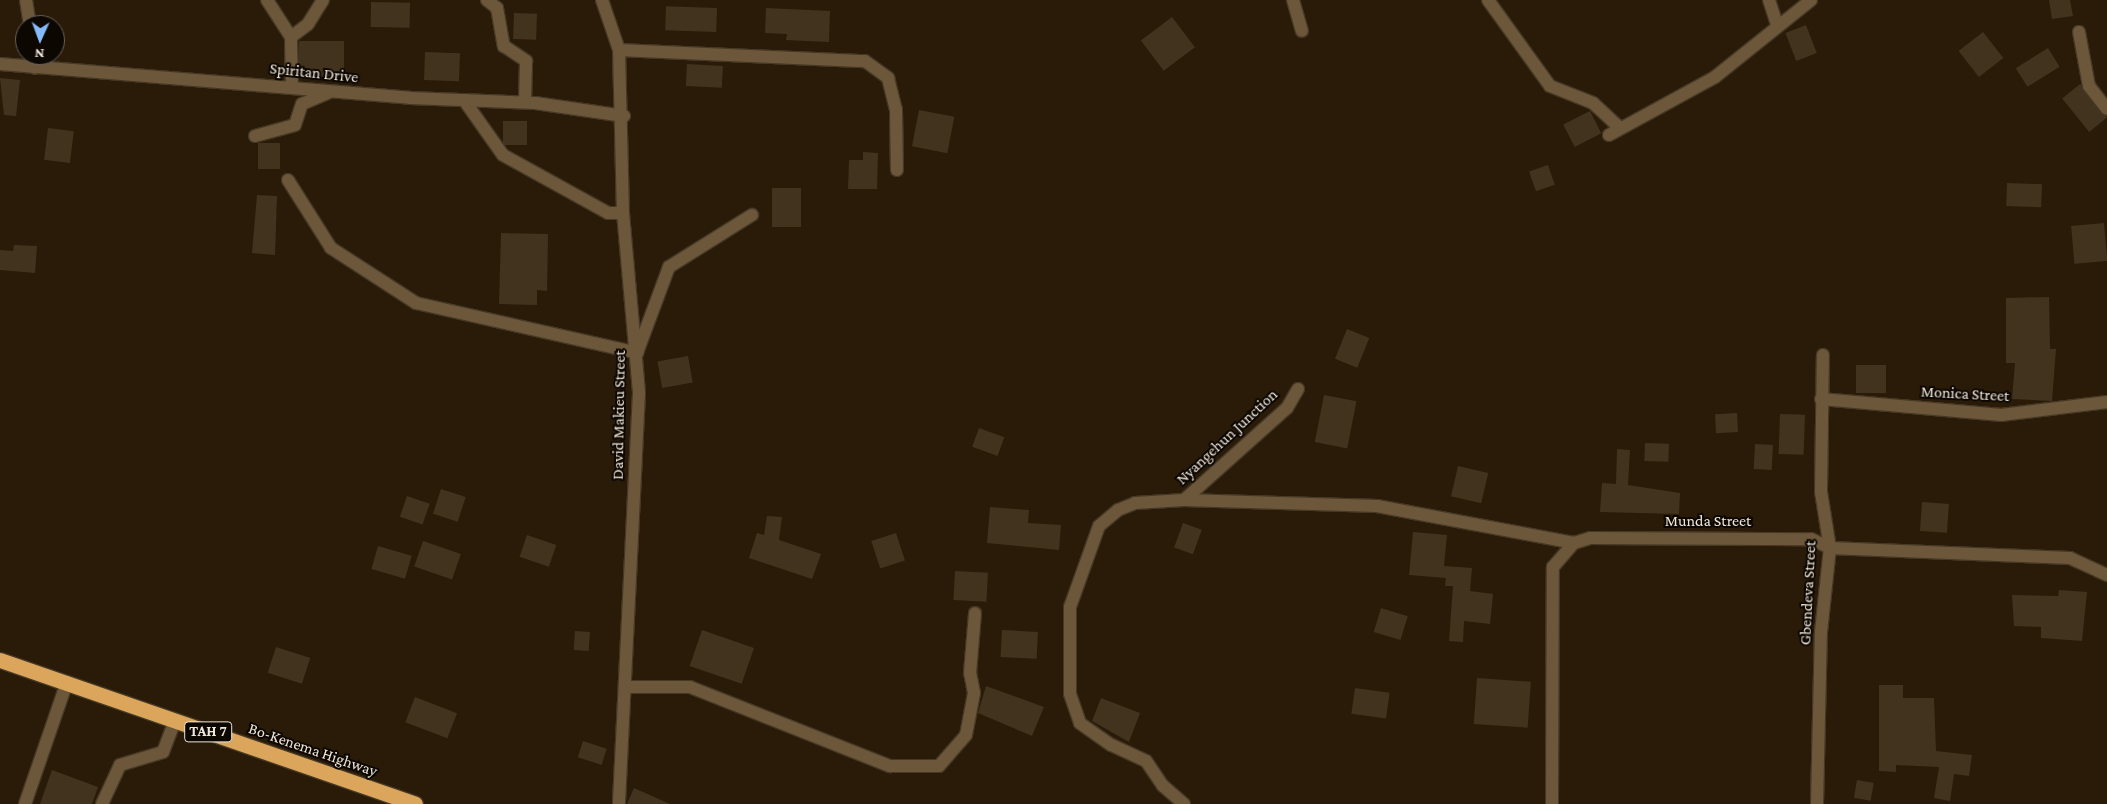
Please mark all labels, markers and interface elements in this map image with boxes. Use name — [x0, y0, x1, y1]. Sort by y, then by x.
north arrow — [15, 15, 65, 65]
text: N — [34, 46, 45, 62]
street label: Spiritan Drive — [269, 59, 359, 87]
street label: David Makieu Street — [608, 350, 630, 480]
street label: Monica Street — [1920, 382, 2010, 406]
street label: Nyangehun Junction — [1172, 385, 1282, 489]
street label: Munda Street — [1665, 511, 1751, 531]
street label: Gbendeva Street — [1796, 540, 1820, 646]
street label: Bo-Kenema Highway — [246, 719, 380, 781]
road number: TAH 7 — [183, 720, 233, 744]

